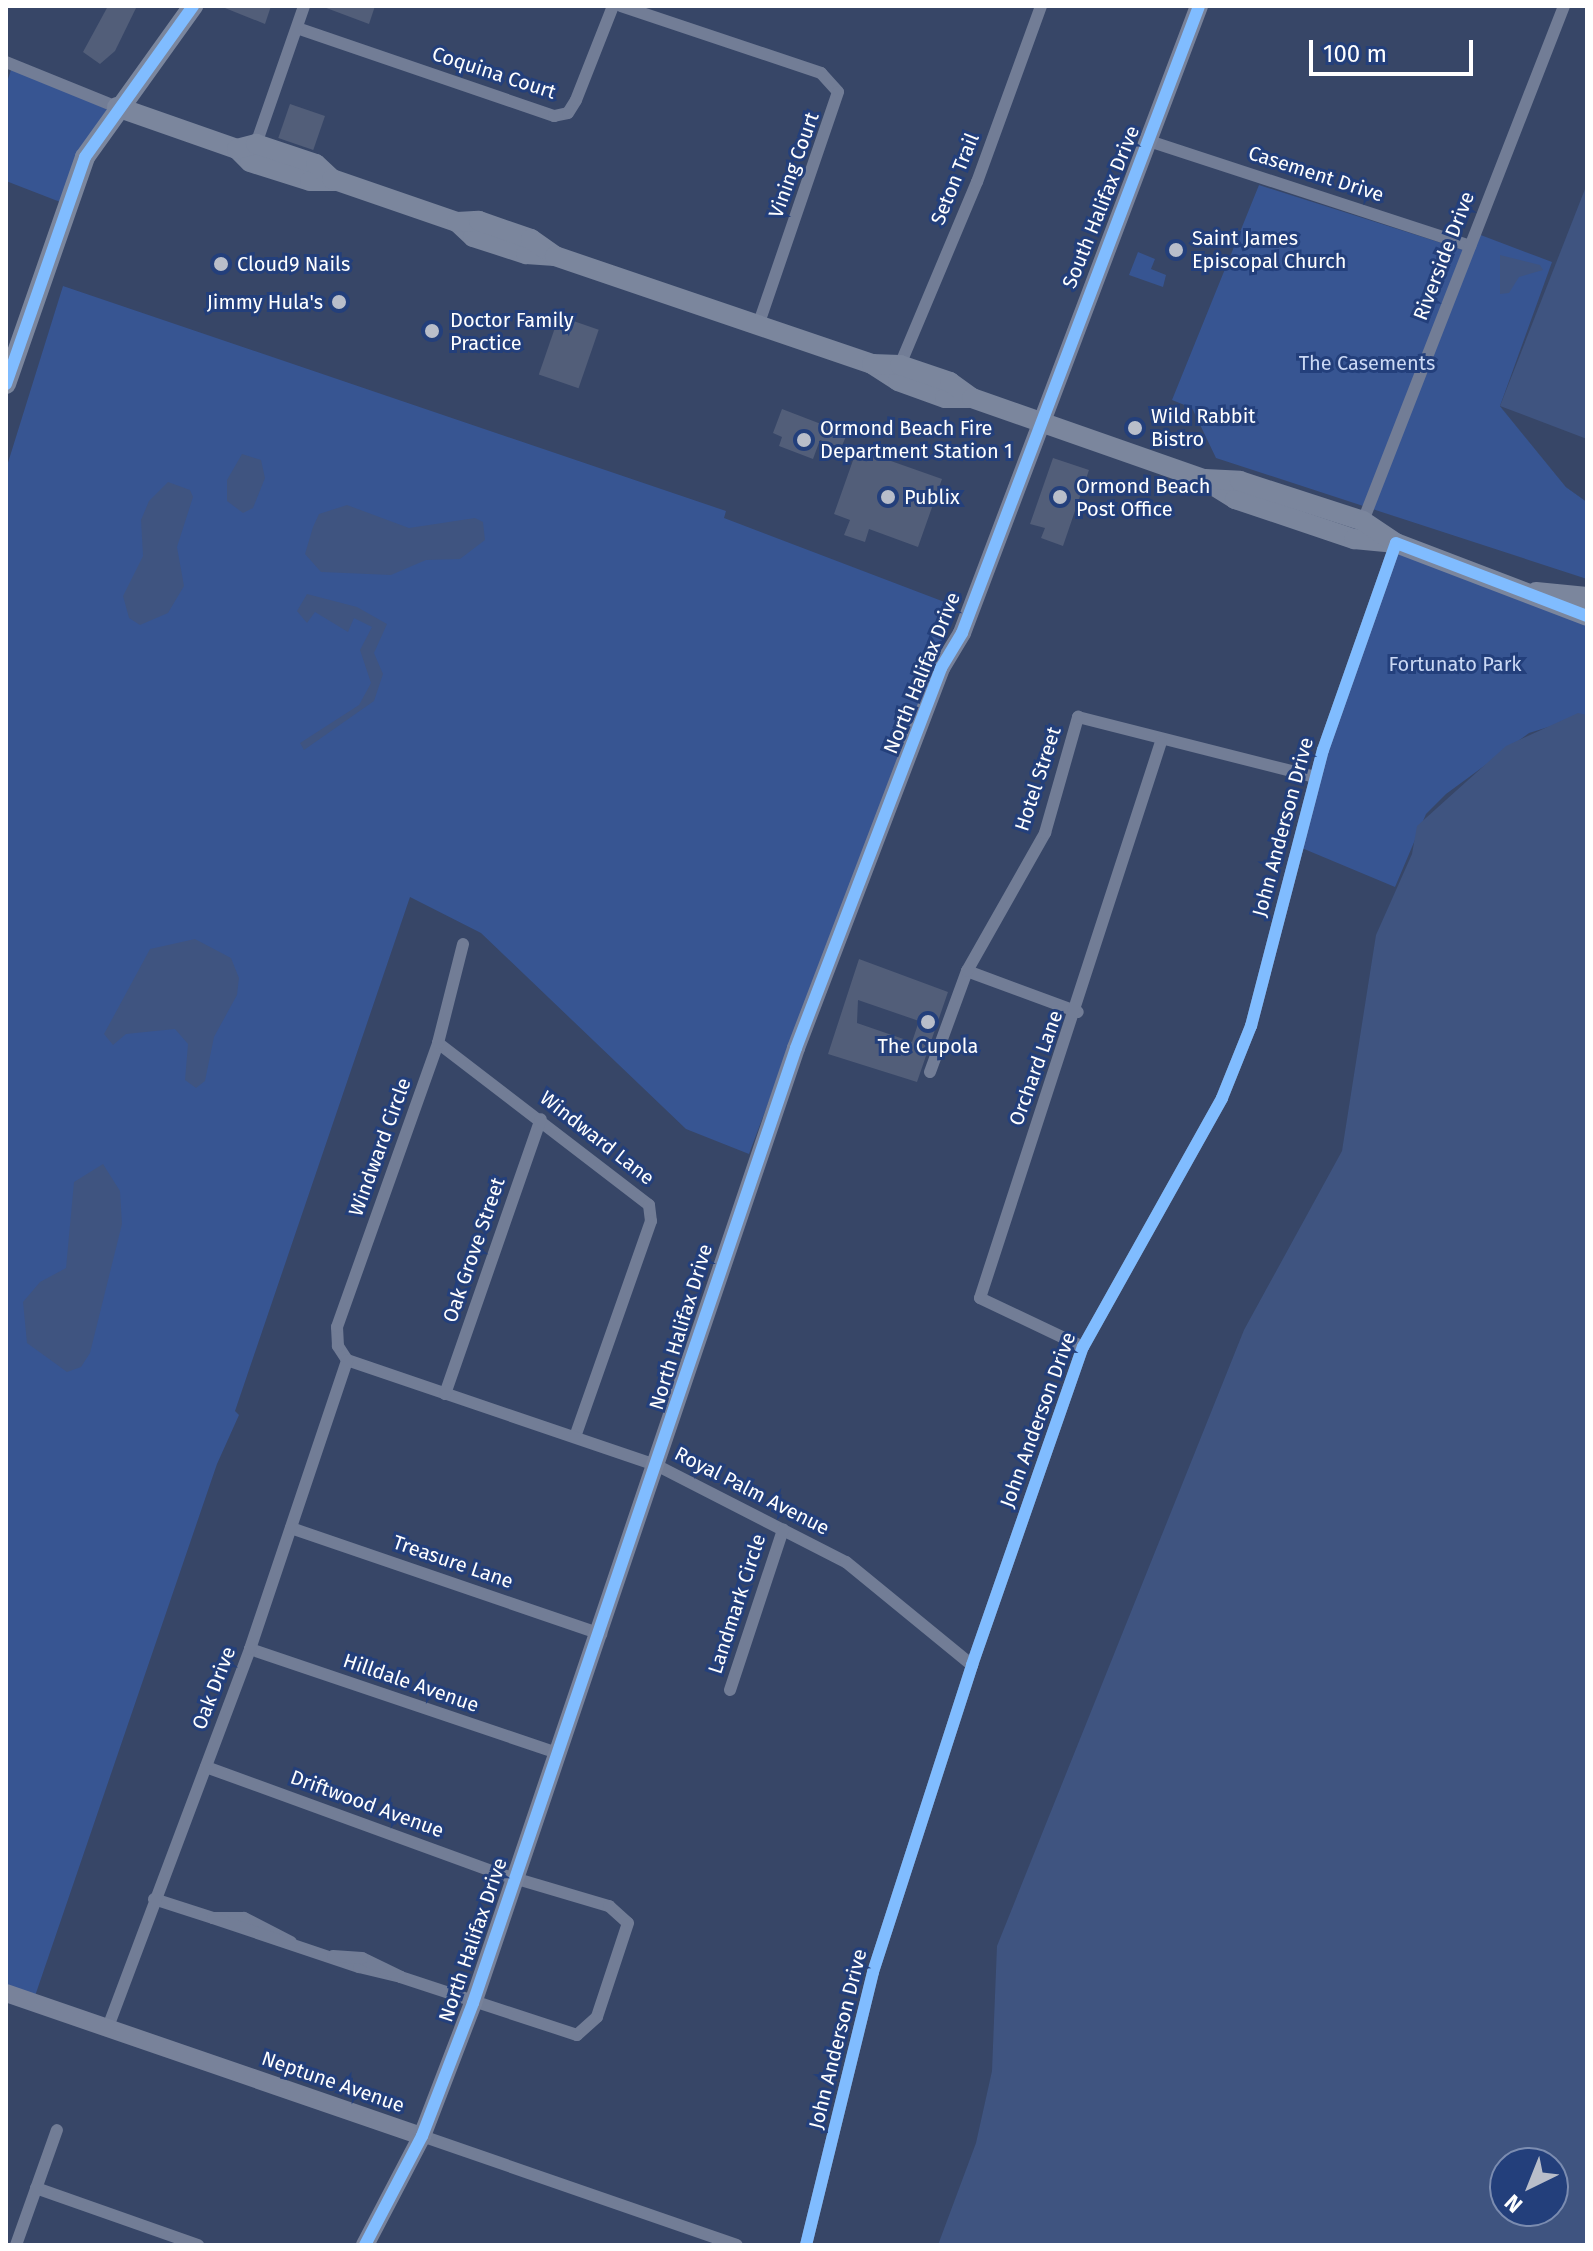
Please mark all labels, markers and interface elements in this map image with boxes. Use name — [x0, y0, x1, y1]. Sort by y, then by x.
scale bar — [1313, 24, 1477, 74]
text: 100 m — [1323, 40, 1387, 68]
street label: Coquina Court — [429, 42, 559, 104]
street label: Vining Court — [764, 109, 824, 221]
street label: South Halifax Drive — [1057, 122, 1145, 292]
street label: Seton Trail — [926, 130, 984, 228]
street label: Casement Drive — [1245, 141, 1387, 207]
street label: Riverside Drive — [1408, 188, 1480, 324]
place label: Saint James Episcopal Church — [1192, 226, 1346, 273]
marker: Saint James Episcopal Church — [1167, 241, 1185, 259]
place label: Cloud9 Nails — [237, 252, 350, 276]
marker: Cloud9 Nails — [212, 255, 230, 273]
place label: Jimmy Hula's — [207, 290, 323, 314]
marker: Jimmy Hula's — [330, 293, 348, 311]
place label: Doctor Family Practice — [450, 308, 574, 355]
marker: Doctor Family Practice — [421, 320, 443, 342]
park label: The Casements — [1299, 351, 1435, 375]
place label: Wild Rabbit Bistro — [1151, 404, 1256, 451]
place label: Ormond Beach Fire Department Station 1 — [820, 416, 1013, 463]
marker: Wild Rabbit Bistro — [1126, 419, 1144, 437]
marker: Ormond Beach Fire Department Station 1 — [795, 431, 813, 449]
place label: Ormond Beach Post Office — [1076, 474, 1210, 521]
place label: Publix — [904, 485, 960, 509]
marker: Publix — [879, 488, 897, 506]
marker: Ormond Beach Post Office — [1051, 488, 1069, 506]
street label: North Halifax Drive — [879, 589, 965, 757]
park label: Fortunato Park — [1388, 652, 1522, 676]
street label: Hotel Street — [1010, 724, 1066, 834]
street label: John Anderson Drive — [1247, 735, 1319, 919]
street label: Orchard Lane — [1004, 1007, 1068, 1129]
marker: The Cupola — [919, 1013, 937, 1031]
place label: The Cupola — [878, 1034, 978, 1058]
street label: Windward Circle — [344, 1075, 416, 1219]
street label: Windward Lane — [535, 1086, 659, 1190]
street label: Oak Grove Street — [438, 1174, 510, 1326]
street label: North Halifax Drive — [644, 1241, 718, 1413]
street label: John Anderson Drive — [995, 1329, 1081, 1511]
street label: Royal Palm Avenue — [671, 1442, 833, 1540]
street label: Treasure Lane — [390, 1530, 516, 1594]
street label: Landmark Circle — [703, 1531, 771, 1677]
street label: Oak Drive — [187, 1643, 241, 1733]
street label: Hilldale Avenue — [340, 1649, 482, 1717]
street label: Driftwood Avenue — [287, 1765, 447, 1843]
street label: North Halifax Drive — [434, 1855, 512, 2025]
street label: John Anderson Drive — [804, 1946, 872, 2132]
street label: Neptune Avenue — [258, 2046, 408, 2118]
north arrow — [1489, 2147, 1569, 2227]
text: N — [1499, 2189, 1528, 2218]

